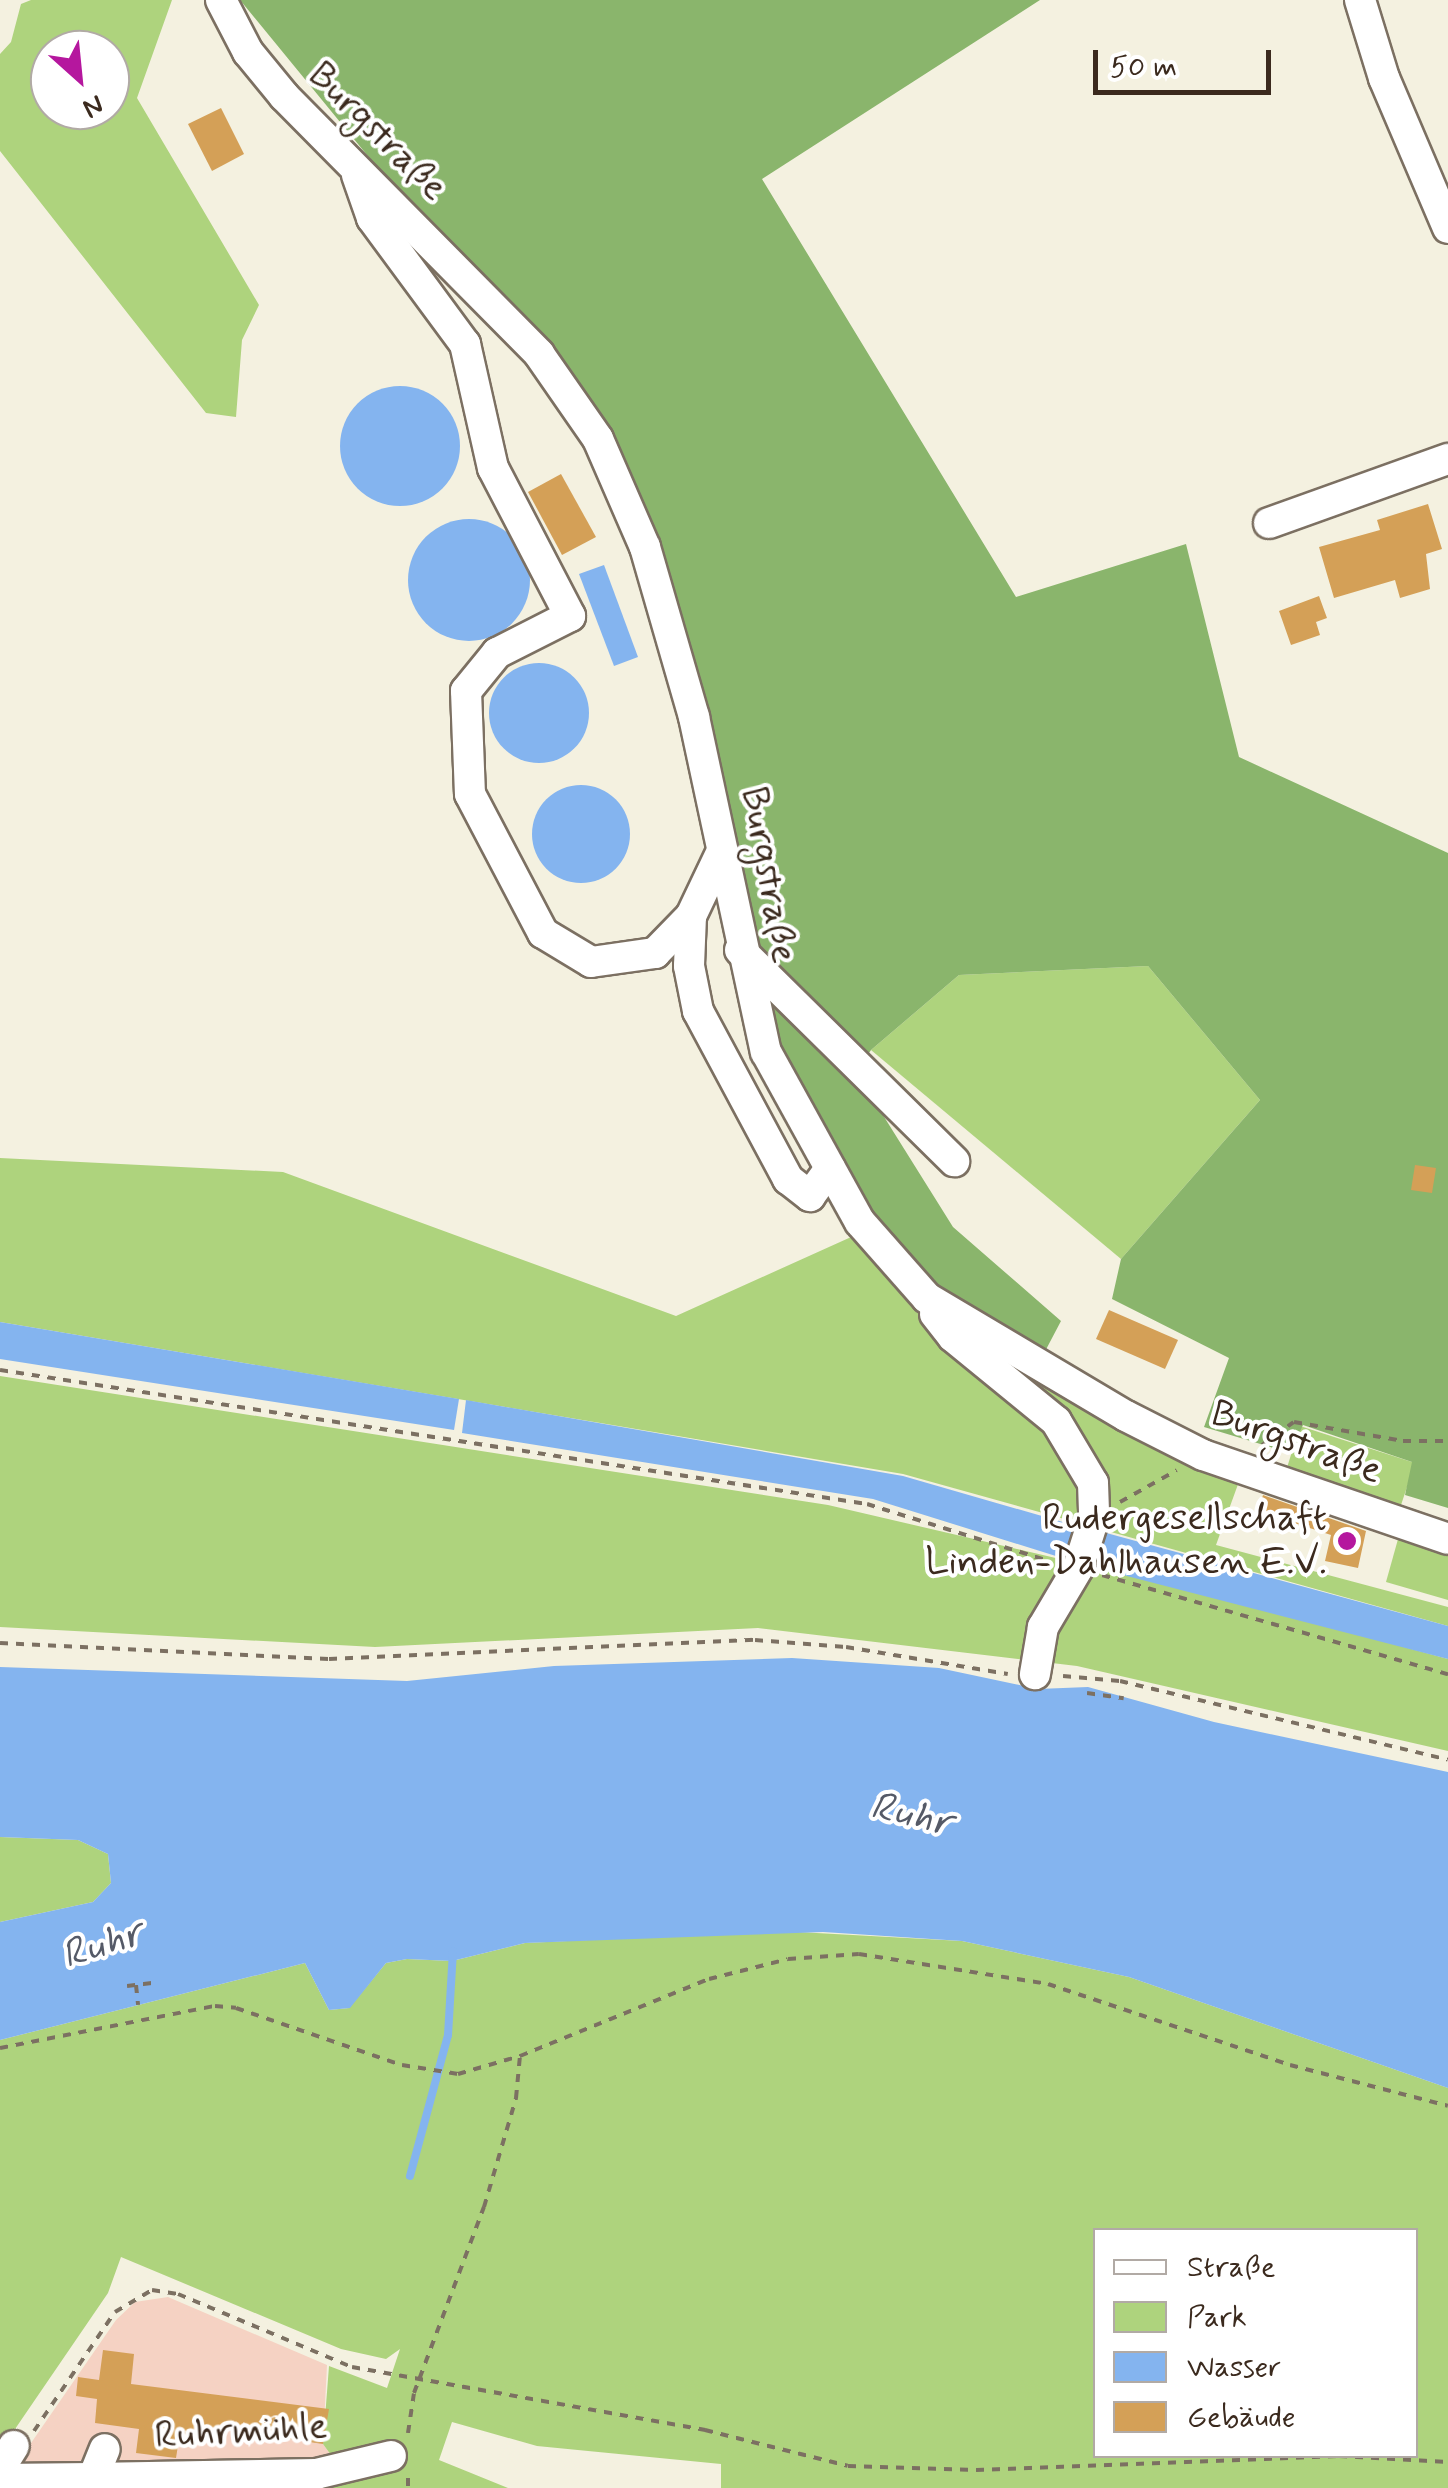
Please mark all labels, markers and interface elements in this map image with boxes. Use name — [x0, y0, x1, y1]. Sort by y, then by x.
north arrow — [30, 30, 130, 130]
scale bar — [1098, 30, 1276, 92]
text: 50 m — [1110, 48, 1177, 87]
street label: Burgstraße — [298, 53, 456, 211]
text: N — [76, 85, 110, 126]
street label: Burgstraße — [730, 783, 806, 967]
street label: Burgstraße — [1204, 1391, 1388, 1495]
place label: Rudergesellschaft Linden-Dahlhausen E.V. — [930, 1496, 1327, 1586]
marker: Rudergesellschaft Linden-Dahlhausen E.V. — [1336, 1530, 1358, 1552]
water label: Ruhr — [866, 1782, 956, 1848]
water label: Ruhr — [56, 1910, 148, 1980]
legend — [1093, 2228, 1418, 2458]
text: Straße — [1187, 2248, 1275, 2287]
text: Park — [1187, 2298, 1247, 2337]
text: Wasser — [1187, 2348, 1281, 2387]
text: Gebäude — [1187, 2398, 1295, 2437]
street label: Ruhrmühle — [154, 2405, 328, 2459]

